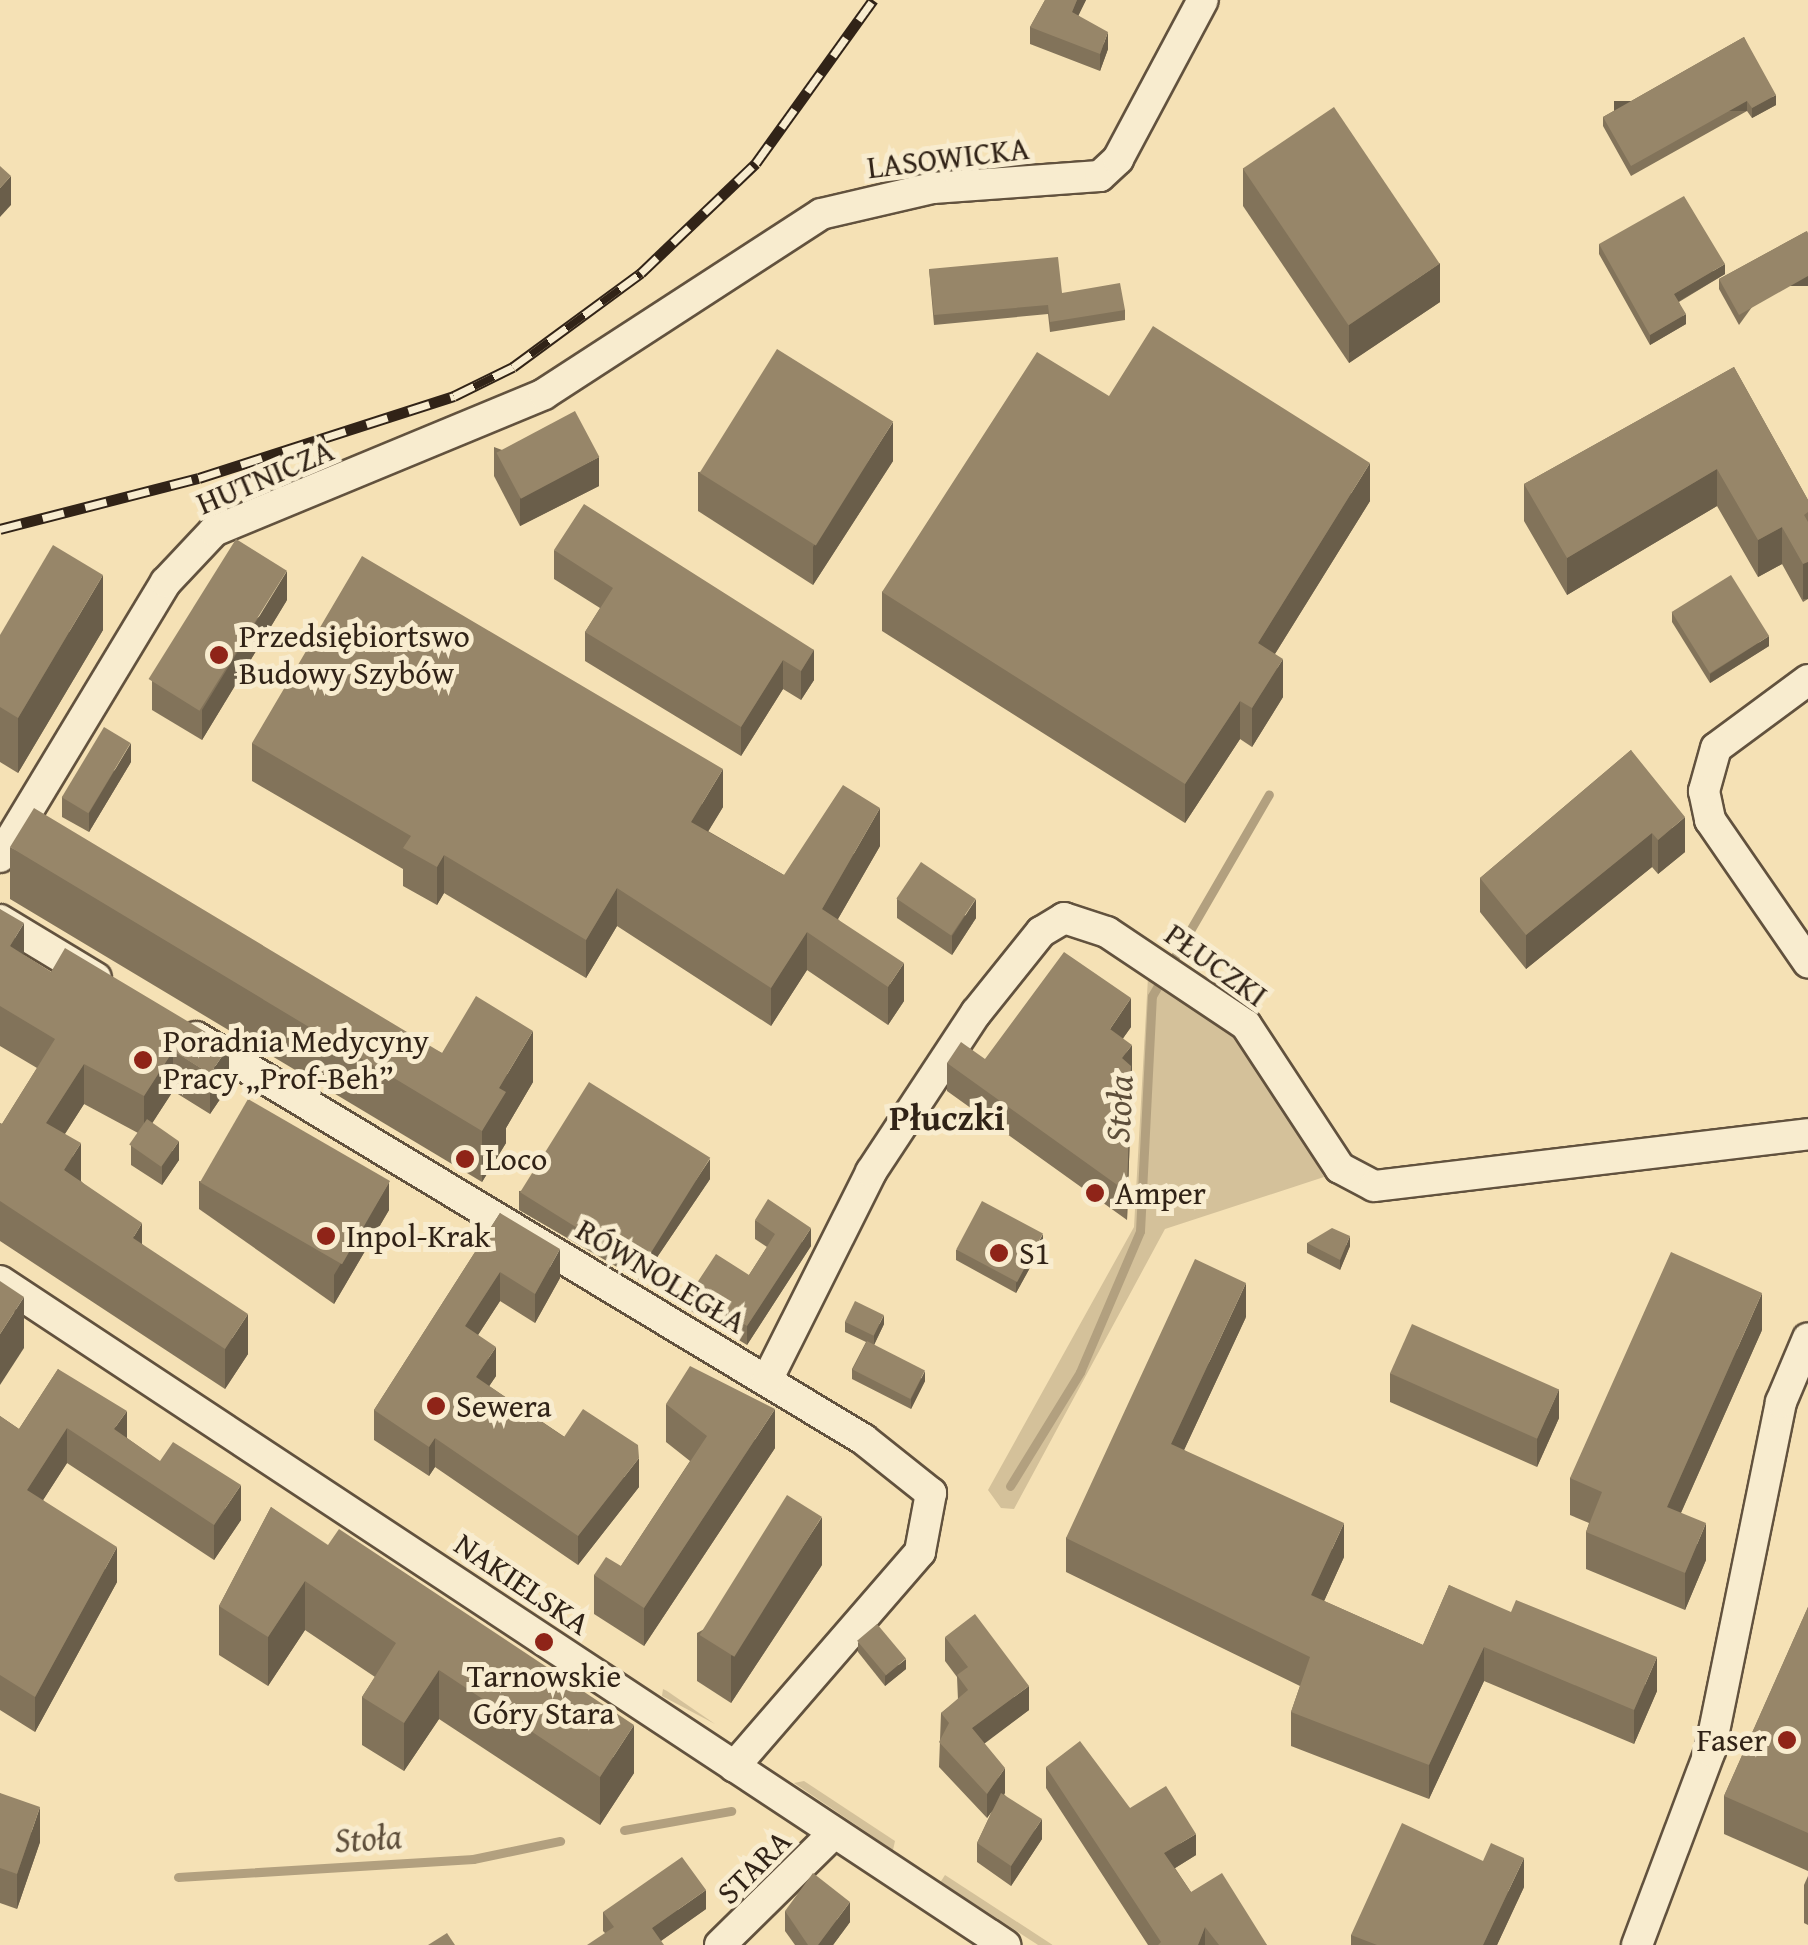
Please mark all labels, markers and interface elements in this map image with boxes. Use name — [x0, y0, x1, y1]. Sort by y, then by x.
street label: LASOWICKA — [865, 129, 1031, 187]
street label: HUTNICZA — [191, 431, 339, 523]
place label: Przedsiębiortswo Budowy Szybów — [239, 618, 470, 693]
marker: Przedsiębiortswo Budowy Szybów — [208, 644, 230, 666]
street label: PŁUCZKI — [1157, 915, 1275, 1015]
place label: Poradnia Medycyny Pracy „Prof-Beh” — [163, 1023, 429, 1098]
marker: Poradnia Medycyny Pracy „Prof-Beh” — [132, 1049, 154, 1071]
water label: Stoła — [1096, 1074, 1142, 1144]
district label: Płuczki — [889, 1097, 1005, 1139]
place label: Loco — [485, 1140, 547, 1178]
marker: Loco — [454, 1148, 476, 1170]
place label: Amper — [1115, 1174, 1206, 1212]
marker: Amper — [1084, 1182, 1106, 1204]
street label: RÓWNOLEGŁA — [569, 1210, 753, 1342]
place label: Inpol-Krak — [346, 1217, 491, 1255]
marker: Inpol-Krak — [315, 1225, 337, 1247]
place label: S1 — [1019, 1234, 1050, 1272]
marker: S1 — [988, 1242, 1010, 1264]
place label: Sewera — [456, 1387, 552, 1425]
marker: Sewera — [425, 1395, 447, 1417]
street label: NAKIELSKA — [447, 1525, 597, 1643]
marker: Tarnowskie Góry Stara — [533, 1631, 555, 1653]
place label: Tarnowskie Góry Stara — [467, 1658, 621, 1733]
place label: Faser — [1697, 1721, 1767, 1759]
marker: Faser — [1776, 1729, 1798, 1751]
water label: Stoła — [333, 1815, 403, 1861]
street label: STARA — [709, 1822, 799, 1912]

